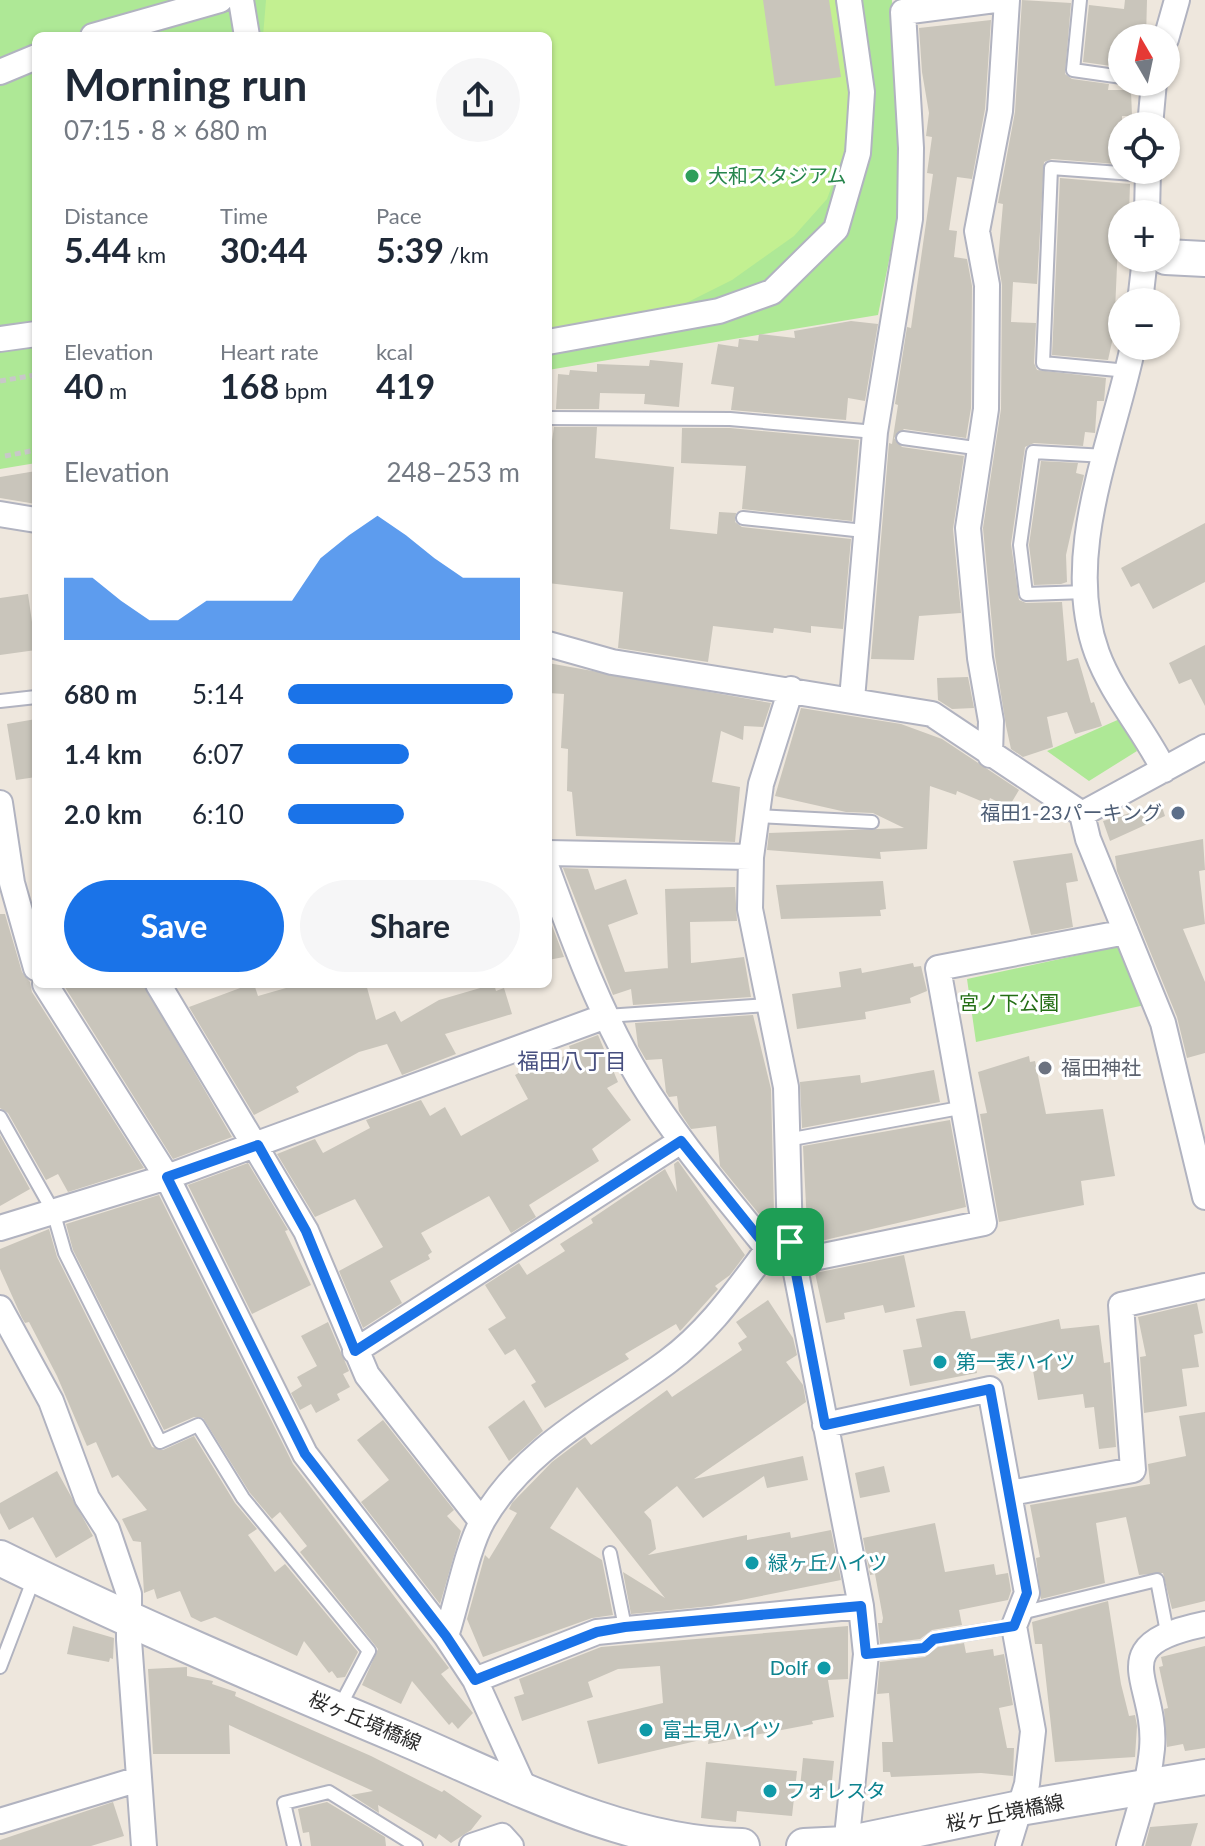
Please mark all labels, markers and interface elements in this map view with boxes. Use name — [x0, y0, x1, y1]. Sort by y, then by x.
north arrow — [1108, 24, 1180, 96]
map controls — [1108, 24, 1180, 360]
text: Morning run — [64, 58, 307, 110]
button: share — [436, 58, 520, 142]
button: locate — [1108, 112, 1180, 184]
text: 07:15 · 8 × 680 m — [64, 114, 268, 146]
place label: 大和スタジアム — [708, 163, 847, 187]
marker: 大和スタジアム — [683, 167, 701, 185]
button: + — [1108, 200, 1180, 272]
text: Distance — [64, 202, 148, 229]
text: Time — [220, 202, 268, 229]
text: Pace — [376, 202, 422, 229]
text: 5.44 — [64, 229, 131, 270]
text: 30:44 — [220, 229, 308, 270]
text: 5:39 — [376, 229, 444, 270]
text: km — [131, 241, 166, 268]
text: /km — [444, 241, 489, 268]
button: − — [1108, 288, 1180, 360]
text: Elevation — [64, 338, 153, 365]
text: Heart rate — [220, 338, 319, 365]
text: kcal — [376, 338, 413, 365]
text: 40 — [64, 365, 103, 406]
text: 168 — [220, 365, 279, 406]
text: 419 — [376, 365, 435, 406]
text: m — [103, 377, 127, 404]
text: bpm — [279, 377, 328, 404]
text: Elevation — [64, 456, 170, 488]
text: 248–253 m — [386, 456, 520, 488]
text: 680 m — [64, 678, 137, 710]
text: 5:14 — [192, 678, 244, 710]
text: 1.4 km — [64, 738, 142, 770]
text: 6:07 — [192, 738, 244, 770]
text: 2.0 km — [64, 798, 142, 830]
text: 6:10 — [192, 798, 244, 830]
place label: 福田1-23パーキング — [980, 800, 1162, 824]
marker: 福田1-23パーキング — [1169, 804, 1187, 822]
button: Save — [64, 880, 284, 972]
button: Share — [300, 880, 520, 972]
park label: 宮ノ下公園 — [959, 990, 1059, 1014]
district label: 福田八丁目 — [517, 1047, 627, 1074]
place label: 福田神社 — [1061, 1055, 1141, 1079]
marker: 福田神社 — [1036, 1059, 1054, 1077]
pin — [756, 1208, 824, 1276]
icon: arrive — [768, 1220, 812, 1264]
place label: 第一表ハイツ — [956, 1349, 1076, 1373]
marker: 第一表ハイツ — [931, 1353, 949, 1371]
place label: 緑ヶ丘ハイツ — [768, 1550, 888, 1574]
marker: 緑ヶ丘ハイツ — [743, 1554, 761, 1572]
place label: Dolf — [770, 1655, 808, 1679]
marker: Dolf — [815, 1659, 833, 1677]
street label: 桜ヶ丘境橋線 — [305, 1686, 425, 1755]
place label: 富士見ハイツ — [662, 1717, 782, 1741]
marker: 富士見ハイツ — [637, 1721, 655, 1739]
place label: フォレスタ — [786, 1778, 886, 1802]
marker: フォレスタ — [761, 1782, 779, 1800]
street label: 桜ヶ丘境橋線 — [944, 1789, 1066, 1835]

